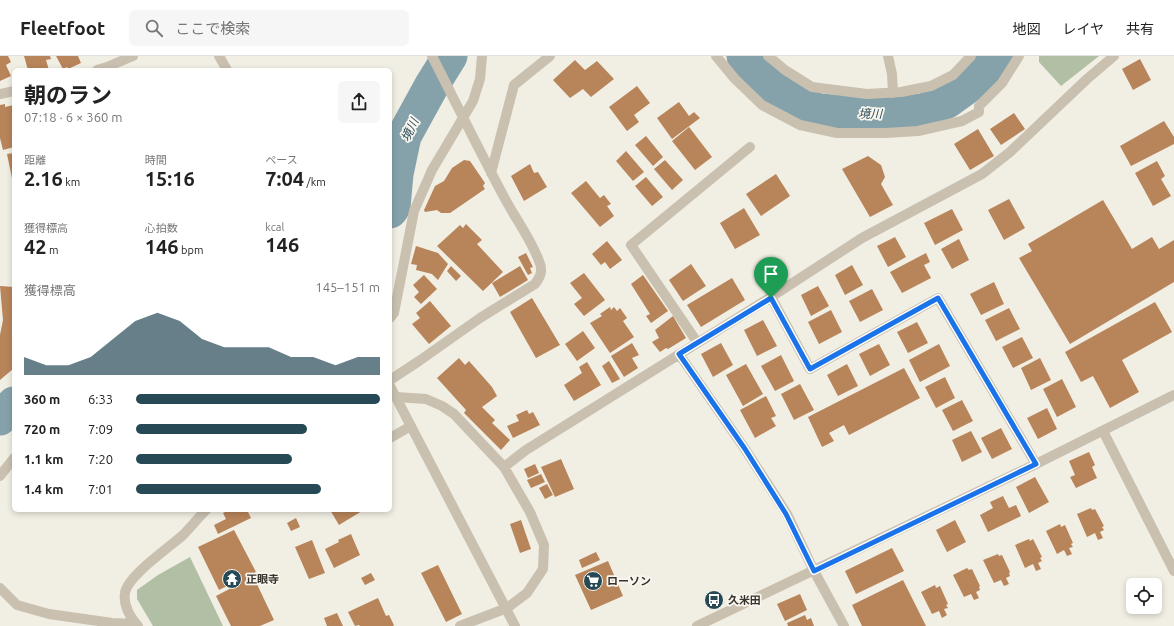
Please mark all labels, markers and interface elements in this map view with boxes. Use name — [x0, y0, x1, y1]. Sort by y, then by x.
search box — [129, 10, 409, 46]
text: Fleetfoot — [20, 17, 105, 39]
icon: search — [143, 17, 165, 39]
text: ここで検索 — [175, 20, 250, 37]
text: 地図 — [1012, 21, 1040, 37]
text: レイヤ — [1062, 21, 1104, 37]
text: 共有 — [1126, 21, 1154, 37]
button: share — [338, 81, 380, 123]
text: 朝のラン — [24, 82, 112, 107]
water label: 境川 — [858, 107, 884, 120]
text: 07:18 · 6 × 360 m — [24, 110, 123, 124]
water label: 境川 — [399, 114, 421, 143]
text: 距離 — [24, 154, 46, 166]
text: 時間 — [145, 154, 167, 166]
text: ペース — [265, 154, 298, 166]
text: 2.16 — [24, 167, 63, 190]
text: 15:16 — [145, 167, 195, 190]
text: 7:04 — [265, 167, 304, 190]
text: km — [63, 176, 80, 188]
text: /km — [304, 176, 326, 188]
text: kcal — [265, 221, 284, 233]
text: 獲得標高 — [24, 222, 68, 234]
text: 心拍数 — [145, 222, 178, 234]
text: 146 — [265, 233, 299, 256]
text: 42 — [24, 235, 47, 258]
text: 146 — [145, 235, 179, 258]
text: m — [47, 244, 59, 256]
text: bpm — [179, 244, 203, 256]
pin — [754, 257, 788, 298]
icon: arrive — [760, 263, 782, 285]
text: 145–151 m — [315, 280, 380, 294]
text: 獲得標高 — [24, 283, 76, 297]
text: 360 m — [24, 392, 60, 406]
text: 6:33 — [88, 392, 113, 406]
text: 720 m — [24, 422, 60, 436]
text: 7:09 — [88, 422, 113, 436]
text: 1.1 km — [24, 452, 63, 466]
text: 7:20 — [88, 452, 113, 466]
text: 1.4 km — [24, 482, 63, 496]
text: 7:01 — [88, 482, 113, 496]
temple icon: 正眼寺 — [221, 568, 243, 590]
supermarket icon: ローソン — [582, 570, 604, 592]
place label: 正眼寺 — [246, 573, 279, 585]
place label: ローソン — [607, 575, 651, 587]
map controls — [1126, 578, 1162, 614]
button: locate — [1126, 578, 1162, 614]
bus stop icon: 久米田 — [703, 589, 725, 611]
place label: 久米田 — [728, 594, 761, 606]

